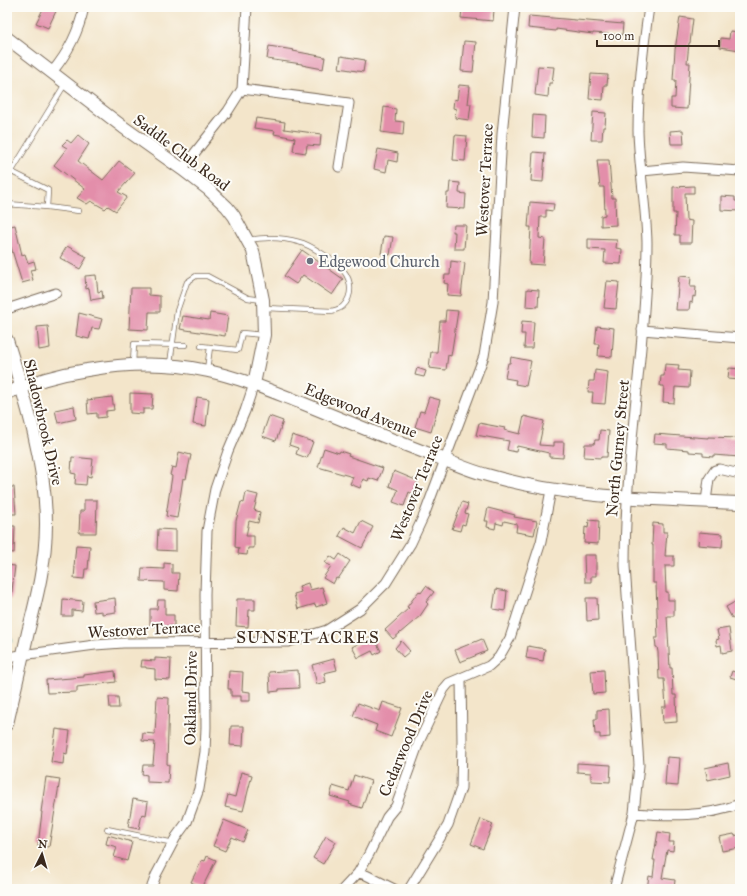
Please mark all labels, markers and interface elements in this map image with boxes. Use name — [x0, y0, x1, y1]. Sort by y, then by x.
scale bar — [597, 22, 719, 48]
text: 100 m — [603, 29, 634, 43]
street label: Saddle Club Road — [130, 110, 233, 195]
street label: Westover Terrace — [472, 123, 497, 237]
place label: Edgewood Church — [318, 252, 440, 272]
marker: Edgewood Church — [305, 256, 315, 266]
street label: Shadowbrook Drive — [20, 357, 67, 488]
street label: North Gurney Street — [602, 378, 633, 517]
street label: Edgewood Avenue — [301, 379, 420, 443]
street label: Westover Terrace — [387, 432, 447, 544]
street label: Westover Terrace — [87, 617, 201, 642]
district label: SUNSET ACRES — [236, 627, 380, 648]
street label: Oakland Drive — [180, 650, 201, 745]
street label: Cedarwood Drive — [375, 687, 437, 799]
north arrow — [22, 834, 62, 874]
text: N — [38, 838, 49, 851]

